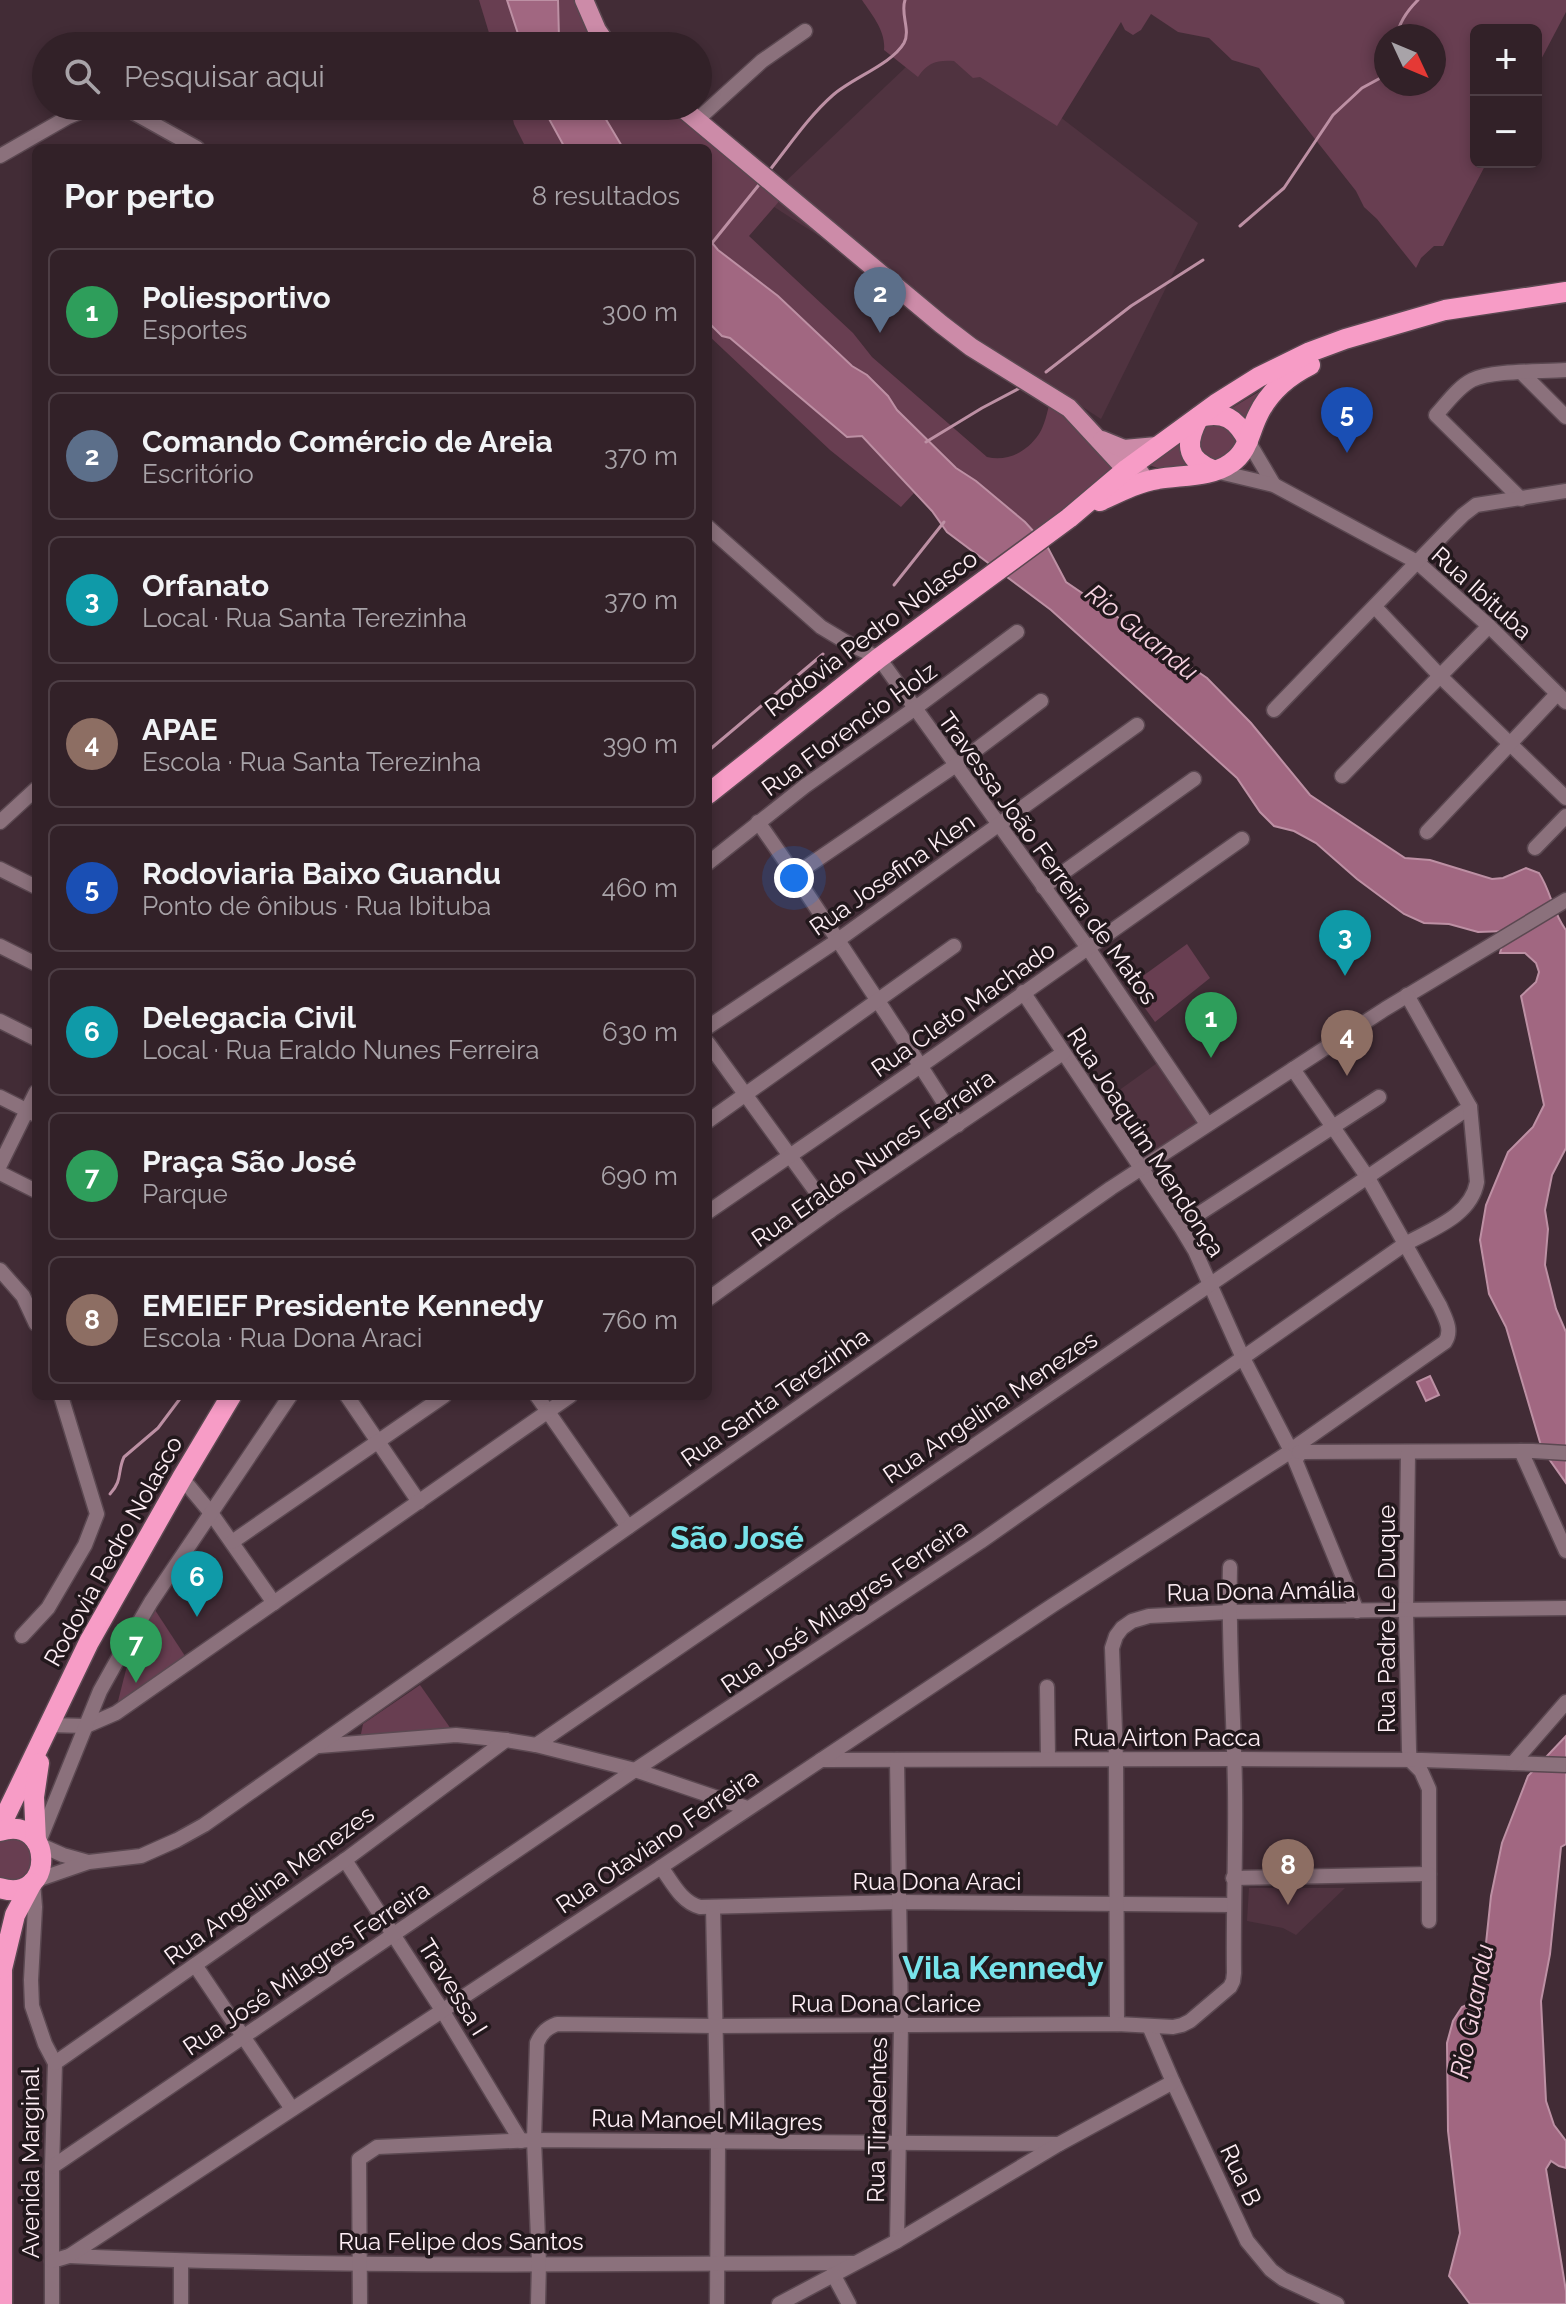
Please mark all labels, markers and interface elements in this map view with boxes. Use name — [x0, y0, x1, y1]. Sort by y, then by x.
north arrow — [1374, 24, 1446, 96]
map controls — [1470, 24, 1542, 168]
button: + — [1470, 24, 1542, 96]
search box — [32, 32, 712, 120]
icon: search — [60, 54, 104, 98]
text: Pesquisar aqui — [124, 59, 325, 94]
button: − — [1470, 96, 1542, 168]
text: Por perto — [64, 176, 215, 216]
text: 8 resultados — [532, 181, 680, 211]
pin: 2 — [854, 267, 906, 333]
text: Poliesportivo — [142, 280, 331, 315]
text: 1 — [86, 297, 98, 327]
text: 300 m — [602, 297, 678, 327]
text: Esportes — [142, 315, 247, 345]
pin: 5 — [1321, 387, 1373, 453]
text: Comando Comércio de Areia — [142, 424, 553, 459]
text: 2 — [85, 441, 99, 471]
text: 370 m — [604, 441, 678, 471]
text: Escritório — [142, 459, 254, 489]
street label: Rua Ibituba — [1426, 540, 1538, 646]
street label: Rodovia Pedro Nolasco — [759, 544, 983, 722]
text: Orfanato — [142, 568, 269, 603]
water label: Rio Guandu — [1080, 577, 1205, 687]
text: 3 — [85, 585, 99, 615]
text: 370 m — [604, 585, 678, 615]
text: Local · Rua Santa Terezinha — [142, 603, 467, 633]
street label: Rua Florencio Holz — [756, 656, 942, 802]
street label: Travessa João Ferreira de Matos — [932, 706, 1164, 1010]
text: APAE — [142, 712, 218, 747]
text: 4 — [85, 729, 99, 759]
text: 390 m — [602, 729, 678, 759]
text: Escola · Rua Santa Terezinha — [142, 747, 481, 777]
street label: Rua Josefina Klen — [804, 806, 980, 942]
text: Rodoviaria Baixo Guandu — [142, 856, 501, 891]
your location — [774, 858, 814, 898]
text: 5 — [85, 873, 99, 903]
text: 460 m — [602, 873, 678, 903]
text: Ponto de ônibus · Rua Ibituba — [142, 891, 491, 921]
pin: 3 — [1319, 910, 1371, 976]
street label: Rua Cleto Machado — [866, 935, 1060, 1083]
pin: 1 — [1185, 992, 1237, 1058]
text: Delegacia Civil — [142, 1000, 356, 1035]
pin: 4 — [1321, 1010, 1373, 1076]
text: 6 — [84, 1017, 100, 1047]
text: 630 m — [602, 1017, 678, 1047]
street label: Rua Joaquim Mendonça — [1061, 1022, 1231, 1262]
text: Local · Rua Eraldo Nunes Ferreira — [142, 1035, 539, 1065]
street label: Rua Eraldo Nunes Ferreira — [746, 1063, 1000, 1253]
text: Praça São José — [142, 1144, 356, 1179]
text: 7 — [85, 1161, 99, 1191]
text: 690 m — [601, 1161, 678, 1191]
text: Parque — [142, 1179, 228, 1209]
text: EMEIEF Presidente Kennedy — [142, 1288, 544, 1323]
text: 8 — [84, 1305, 100, 1335]
text: 760 m — [602, 1305, 678, 1335]
street label: Rua Santa Terezinha — [675, 1321, 875, 1473]
text: Escola · Rua Dona Araci — [142, 1323, 422, 1353]
street label: Rua Angelina Menezes — [877, 1324, 1103, 1490]
street label: Rodovia Pedro Nolasco — [38, 1431, 188, 1671]
street label: Rua Padre Le Duque — [1372, 1505, 1401, 1733]
street label: Rua José Milagres Ferreira — [715, 1513, 973, 1699]
district label: São José — [670, 1519, 804, 1556]
pin: 6 — [171, 1551, 223, 1617]
street label: Rua Dona Amália — [1166, 1575, 1356, 1607]
pin: 7 — [110, 1617, 162, 1683]
street label: Rua Airton Pacca — [1073, 1723, 1261, 1752]
street label: Rua Otaviano Ferreira — [550, 1762, 764, 1920]
street label: Rua Angelina Menezes — [158, 1799, 380, 1971]
pin: 8 — [1262, 1839, 1314, 1905]
street label: Rua Dona Araci — [853, 1867, 1021, 1896]
street label: Rua José Milagres Ferreira — [177, 1875, 435, 2061]
street label: Travessa I — [412, 1933, 494, 2041]
water label: Rio Guandu — [1444, 1941, 1500, 2081]
district label: Vila Kennedy — [902, 1949, 1104, 1986]
street label: Rua Dona Clarice — [791, 1989, 981, 2018]
street label: Rua Tiradentes — [861, 2037, 893, 2203]
street label: Avenida Marginal — [16, 2067, 45, 2259]
street label: Rua Manoel Milagres — [591, 2103, 823, 2137]
street label: Rua B — [1214, 2139, 1268, 2211]
street label: Rua Felipe dos Santos — [338, 2227, 584, 2256]

